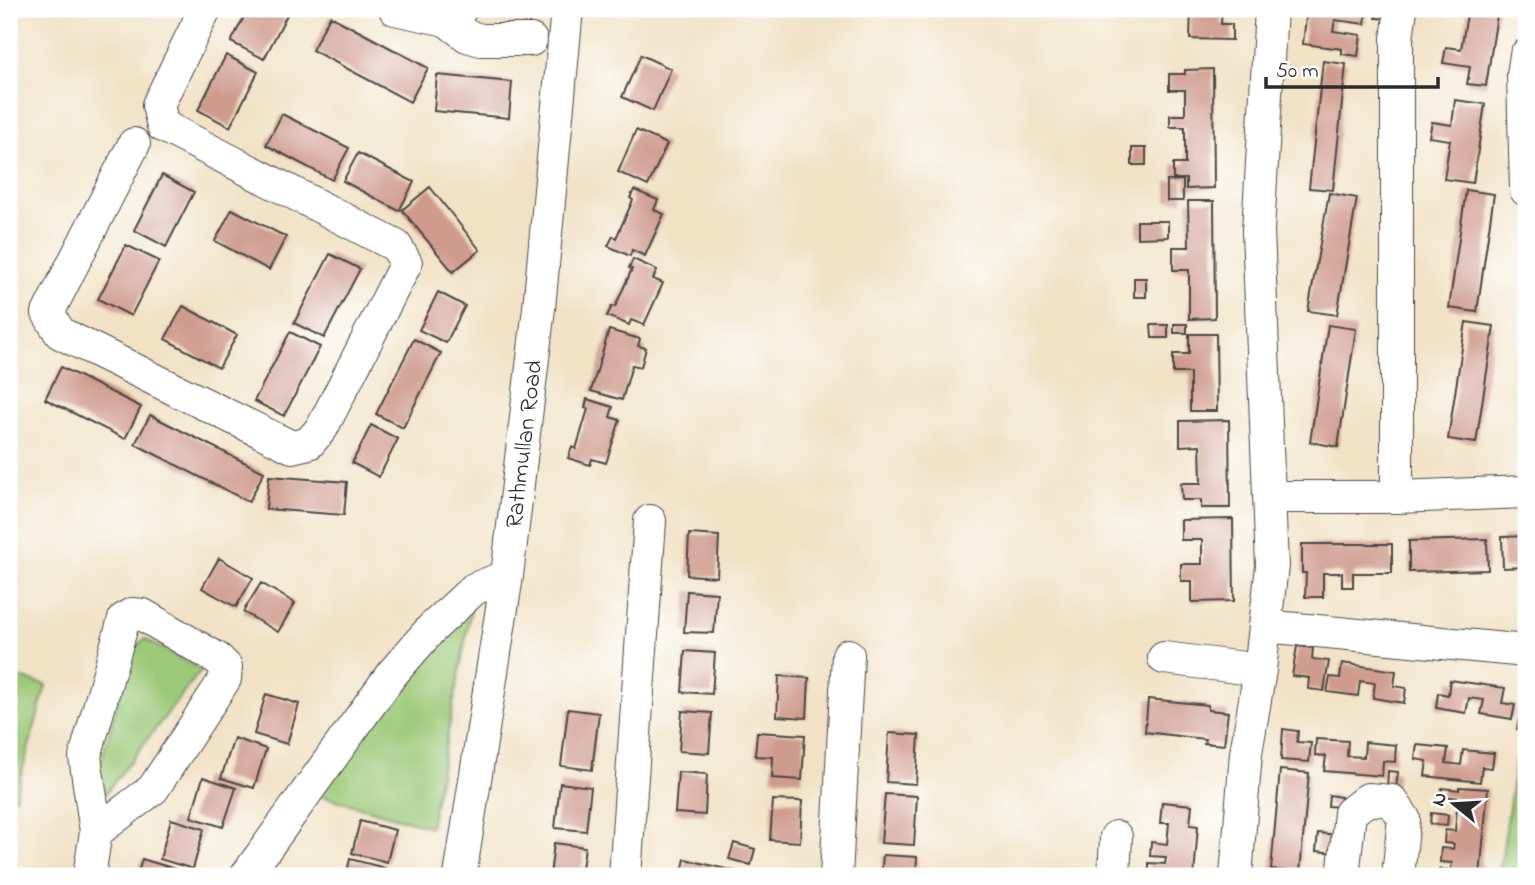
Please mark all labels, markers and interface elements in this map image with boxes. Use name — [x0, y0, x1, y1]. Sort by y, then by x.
scale bar — [1266, 46, 1437, 90]
text: 50 m — [1276, 57, 1319, 87]
street label: Rathmullan Road — [498, 358, 553, 530]
north arrow — [1420, 770, 1490, 840]
text: N — [1425, 789, 1455, 810]

